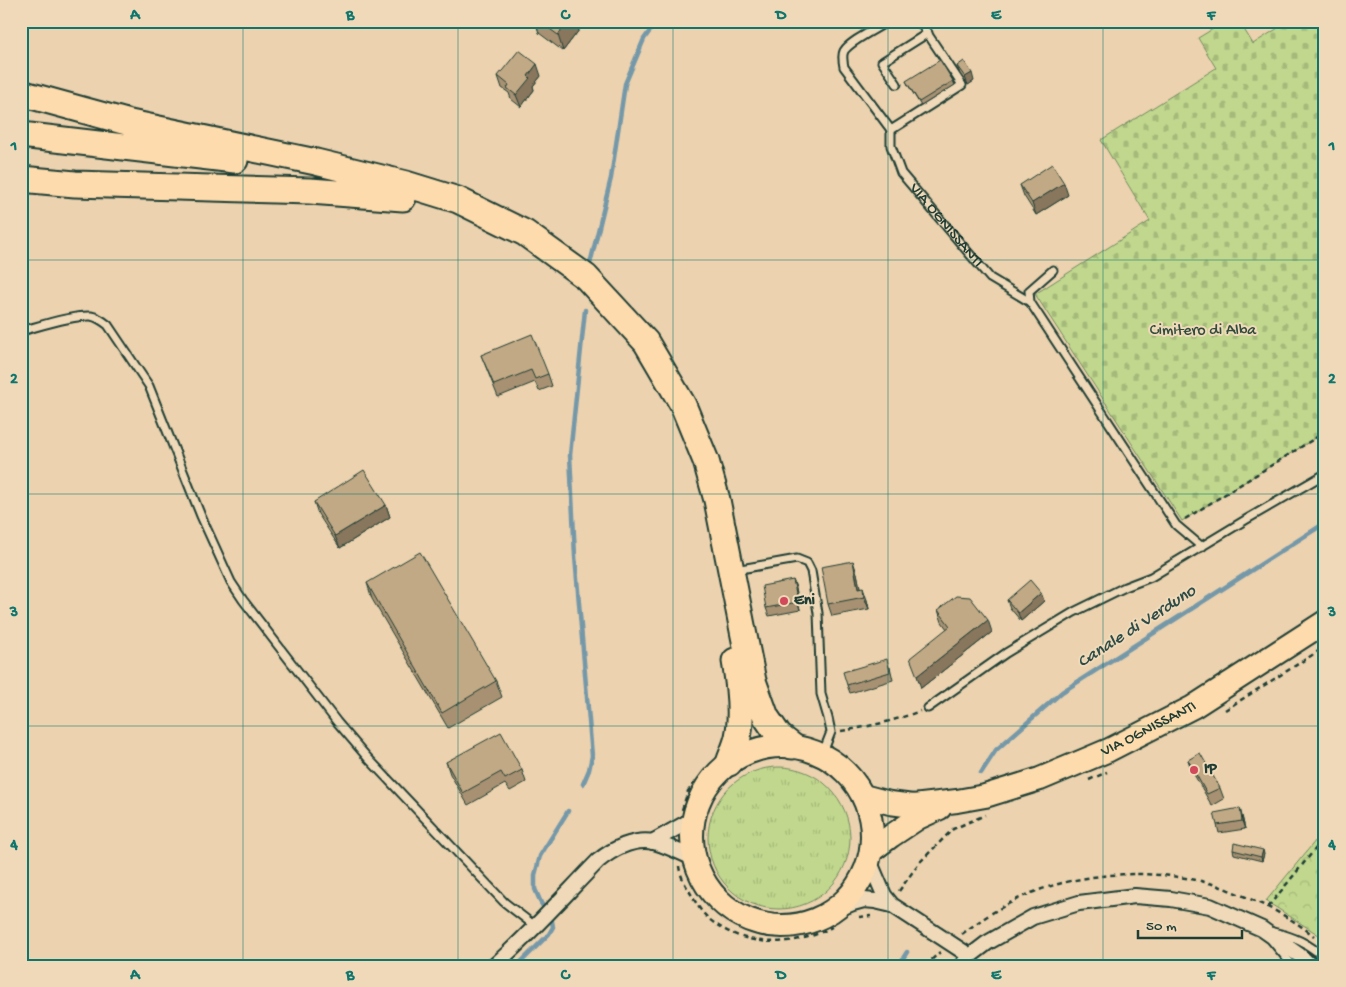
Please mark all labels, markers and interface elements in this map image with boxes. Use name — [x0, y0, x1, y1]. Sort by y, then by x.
text: A — [129, 7, 141, 26]
text: B — [345, 7, 355, 26]
text: C — [560, 7, 571, 26]
text: D — [774, 7, 787, 26]
text: E — [991, 7, 1002, 26]
text: F — [1206, 7, 1217, 26]
text: 1 — [10, 138, 17, 157]
text: 1 — [1328, 138, 1335, 157]
street label: VIA OGNISSANTI — [904, 179, 987, 272]
park label: Cimitero di Alba — [1150, 322, 1257, 341]
text: 2 — [10, 371, 18, 390]
text: 2 — [1328, 371, 1336, 390]
water label: Canale di Verduno — [1074, 581, 1201, 673]
place label: Eni — [794, 592, 816, 611]
marker: Eni — [778, 595, 790, 607]
text: 3 — [9, 604, 18, 623]
text: 3 — [1327, 604, 1336, 623]
street label: VIA OGNISSANTI — [1097, 698, 1200, 762]
place label: IP — [1204, 761, 1218, 780]
marker: IP — [1188, 764, 1200, 776]
text: 4 — [9, 837, 18, 856]
text: 4 — [1327, 837, 1336, 856]
scale bar — [1138, 907, 1242, 939]
text: 50 m — [1146, 918, 1177, 936]
text: A — [129, 967, 141, 986]
text: B — [345, 967, 355, 986]
text: C — [560, 967, 571, 986]
text: D — [774, 967, 787, 986]
text: E — [991, 967, 1002, 986]
text: F — [1206, 967, 1217, 986]

